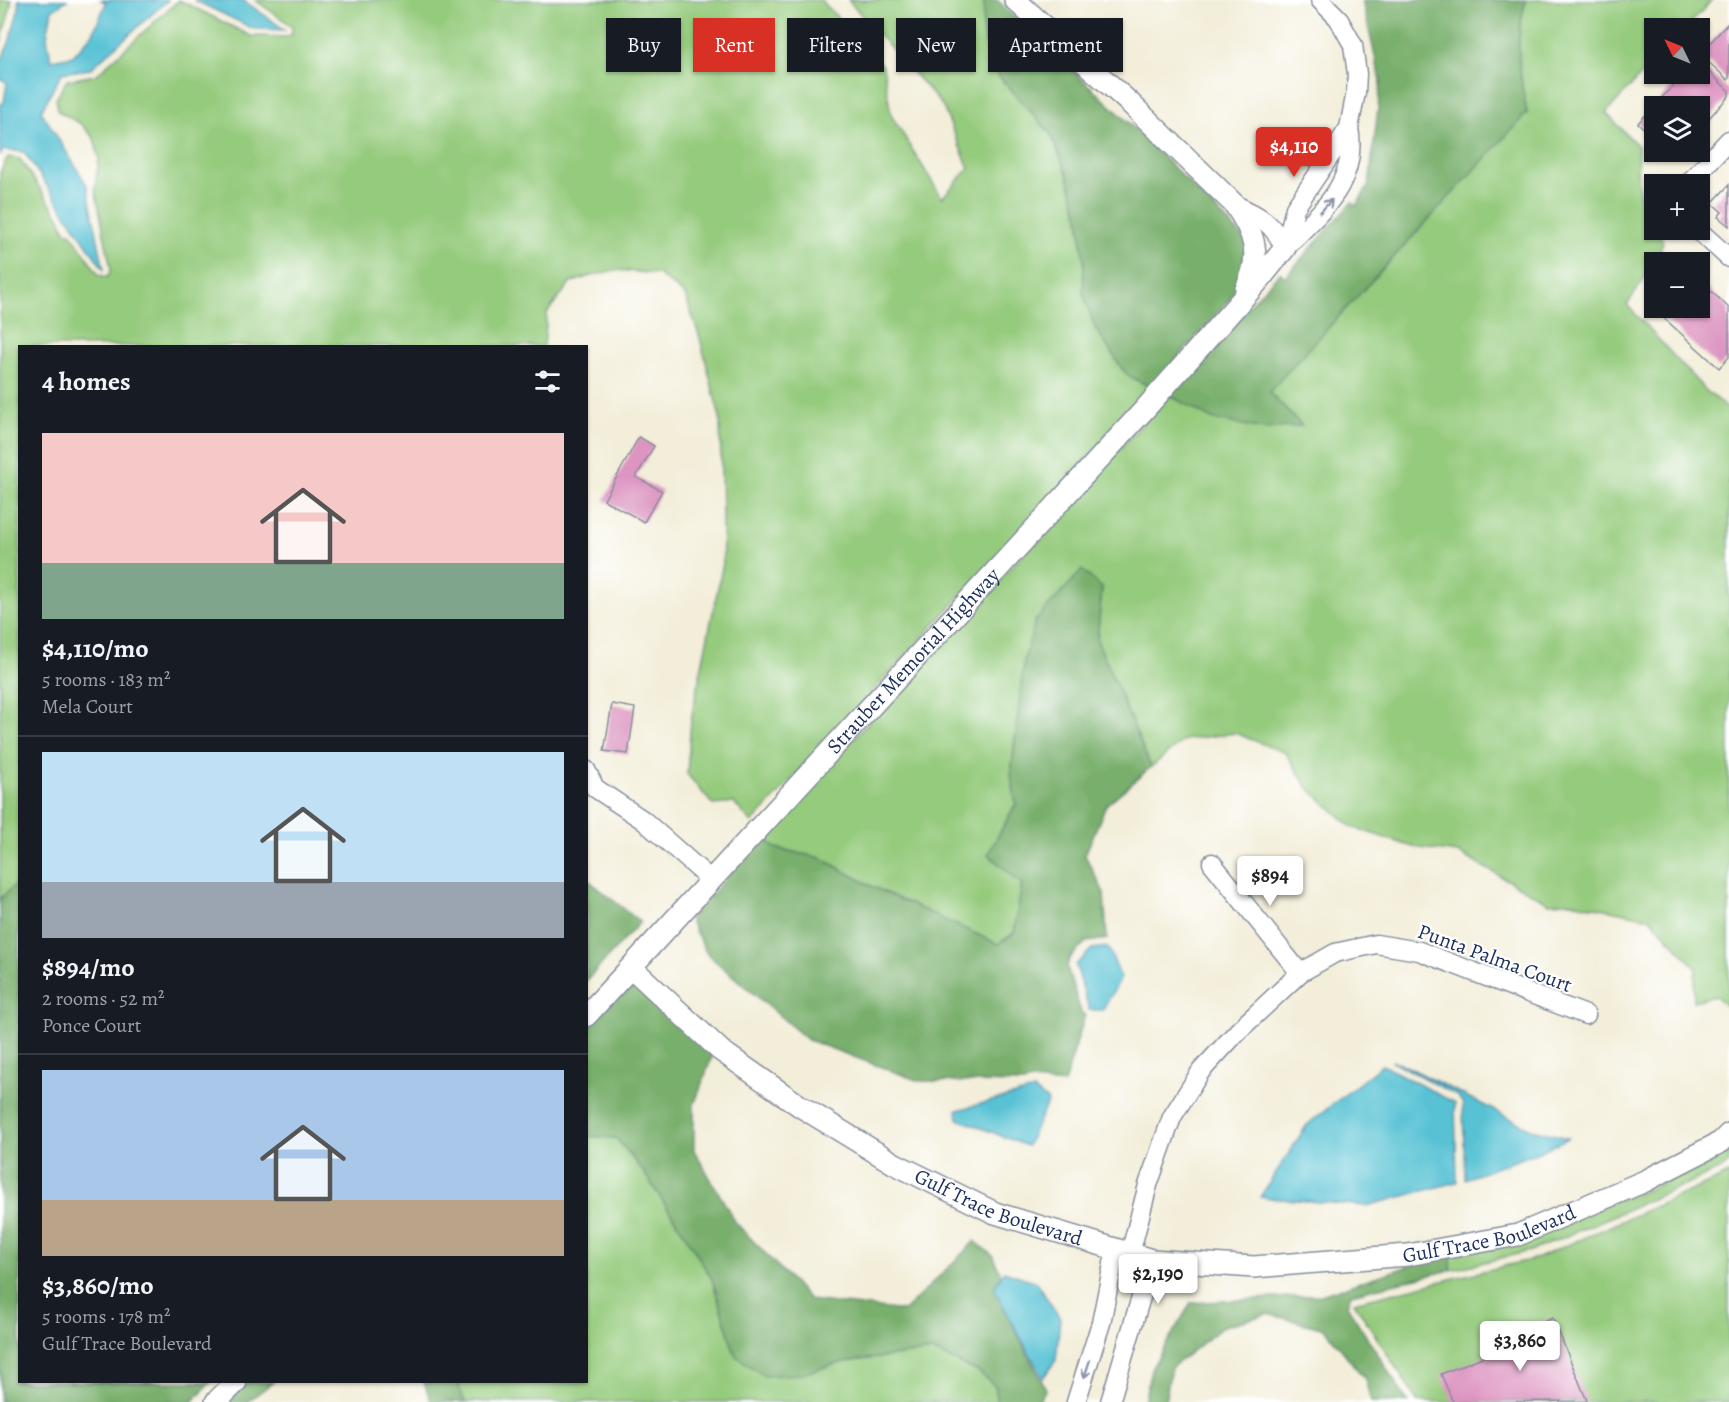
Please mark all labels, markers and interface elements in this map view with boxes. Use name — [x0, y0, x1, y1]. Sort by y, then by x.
chip: Buy — [606, 18, 681, 72]
chip: Rent — [693, 18, 775, 72]
chip: Filters — [787, 18, 884, 72]
chip: New — [896, 18, 976, 72]
chip: Apartment — [988, 18, 1123, 72]
north arrow — [1644, 18, 1710, 84]
map controls — [1644, 18, 1710, 318]
button: layers — [1644, 96, 1710, 162]
pin: $4,110 — [1245, 127, 1343, 178]
text: $4,110 — [1270, 133, 1318, 160]
button: + — [1644, 174, 1710, 240]
one-way arrow — [1318, 198, 1333, 213]
button: − — [1644, 252, 1710, 318]
text: 4 homes — [42, 364, 131, 399]
icon: filters — [531, 365, 564, 398]
icon: home — [249, 472, 357, 580]
street label: Strauber Memorial Highway — [820, 561, 1006, 760]
text: $4,110/mo — [42, 631, 149, 666]
text: 5 rooms · 183 m² — [42, 666, 171, 693]
text: Mela Court — [42, 693, 133, 720]
icon: home — [249, 791, 357, 899]
pin: $894 — [1234, 856, 1306, 907]
text: $894 — [1251, 862, 1289, 889]
street label: Punta Palma Court — [1414, 917, 1576, 999]
text: $894/mo — [42, 950, 135, 985]
text: 2 rooms · 52 m² — [42, 985, 165, 1012]
text: Ponce Court — [42, 1012, 141, 1039]
icon: home — [249, 1109, 357, 1217]
street label: Gulf Trace Boulevard — [910, 1162, 1087, 1253]
street label: Gulf Trace Boulevard — [1400, 1198, 1581, 1270]
pin: $2,190 — [1109, 1254, 1207, 1305]
text: $2,190 — [1133, 1260, 1183, 1287]
text: $3,860/mo — [42, 1268, 154, 1303]
text: 5 rooms · 178 m² — [42, 1303, 171, 1330]
pin: $3,860 — [1471, 1321, 1569, 1372]
text: $3,860 — [1494, 1327, 1546, 1354]
text: Gulf Trace Boulevard — [42, 1330, 212, 1357]
one-way arrow — [1081, 1359, 1092, 1378]

